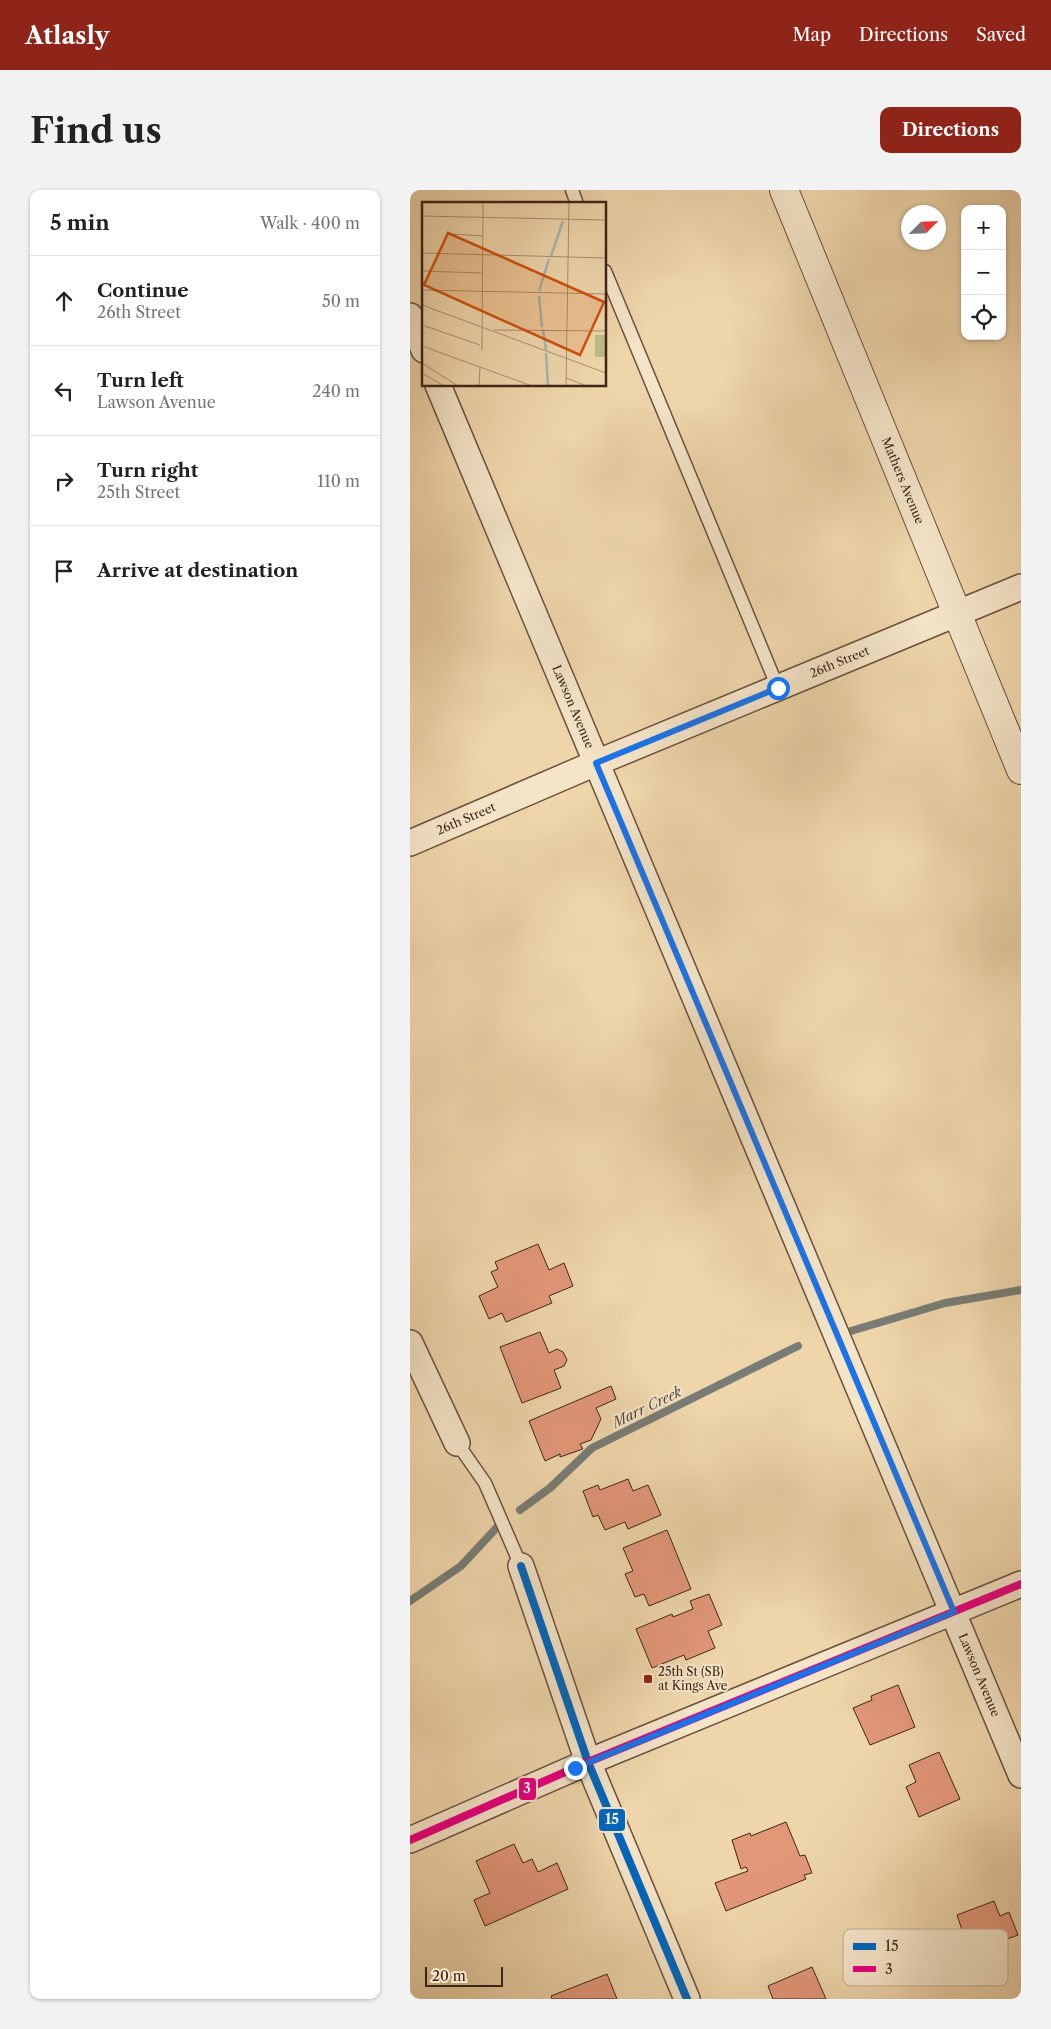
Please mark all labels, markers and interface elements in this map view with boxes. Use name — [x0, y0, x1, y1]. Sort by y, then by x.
text: Atlasly — [25, 21, 109, 50]
text: Map — [792, 24, 831, 46]
text: Directions — [859, 24, 948, 46]
text: Saved — [976, 24, 1026, 46]
button: Directions — [880, 107, 1021, 153]
text: Find us — [30, 109, 162, 152]
inset map — [422, 202, 606, 386]
north arrow — [901, 205, 946, 250]
map controls — [961, 205, 1006, 340]
button: + — [961, 205, 1006, 250]
text: 5 min — [50, 210, 110, 235]
text: Walk · 400 m — [260, 213, 360, 233]
button: − — [961, 250, 1006, 295]
text: Continue — [97, 279, 189, 302]
icon: ahead — [50, 287, 78, 315]
text: 50 m — [322, 291, 360, 311]
button: locate — [961, 295, 1006, 340]
text: 26th Street — [97, 302, 181, 322]
text: Turn left — [97, 369, 184, 392]
icon: left — [50, 377, 78, 405]
text: 240 m — [312, 381, 360, 401]
text: Lawson Avenue — [97, 392, 216, 412]
street label: Mathers Avenue — [879, 435, 928, 526]
text: Turn right — [97, 459, 198, 482]
icon: right — [50, 467, 78, 495]
text: 110 m — [317, 471, 360, 491]
text: 25th Street — [97, 482, 180, 502]
icon: arrive — [50, 557, 78, 585]
text: Arrive at destination — [97, 559, 298, 582]
street label: 26th Street — [807, 642, 872, 681]
street label: Lawson Avenue — [549, 663, 598, 751]
route start — [767, 677, 790, 700]
street label: 26th Street — [434, 799, 498, 838]
water label: Marr Creek — [608, 1382, 685, 1432]
street label: Lawson Avenue — [955, 1631, 1004, 1719]
place label: 25th St (SB) at Kings Ave — [658, 1664, 728, 1693]
marker: 25th St (SB) at Kings Ave — [642, 1673, 654, 1685]
route end — [564, 1757, 587, 1780]
line badge: 3 — [518, 1777, 537, 1801]
text: 3 — [523, 1779, 531, 1797]
line badge: 15 — [598, 1808, 626, 1832]
text: 15 — [605, 1810, 619, 1828]
legend — [843, 1929, 1008, 1986]
text: 15 — [885, 1937, 899, 1955]
text: 3 — [885, 1960, 893, 1978]
scale bar — [425, 1964, 502, 1987]
text: 20 m — [432, 1967, 466, 1985]

